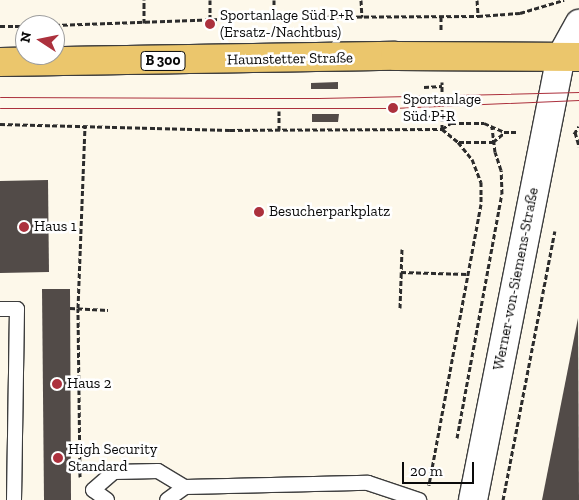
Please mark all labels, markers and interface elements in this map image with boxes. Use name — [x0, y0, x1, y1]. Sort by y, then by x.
place label: Sportanlage Süd P+R (Ersatz-/Nachtbus) — [220, 6, 354, 41]
north arrow — [15, 15, 65, 65]
marker: Sportanlage Süd P+R (Ersatz-/Nachtbus) — [204, 18, 216, 30]
text: N — [16, 30, 35, 44]
road number: B 300 — [140, 49, 186, 72]
street label: Haunstetter Straße — [227, 49, 353, 69]
place label: Sportanlage Süd P+R — [403, 90, 481, 125]
marker: Sportanlage Süd P+R — [387, 102, 399, 114]
street label: Werner-von-Siemens-Straße — [489, 186, 543, 372]
place label: Besucherparkplatz — [269, 203, 390, 221]
marker: Besucherparkplatz — [253, 206, 265, 218]
place label: Haus 1 — [34, 218, 77, 236]
marker: Haus 1 — [18, 221, 30, 233]
place label: Haus 2 — [67, 375, 112, 393]
marker: Haus 2 — [51, 378, 63, 390]
place label: High Security Standard — [68, 440, 158, 475]
marker: High Security Standard — [52, 452, 64, 464]
scale bar — [404, 452, 476, 484]
text: 20 m — [410, 462, 443, 480]

